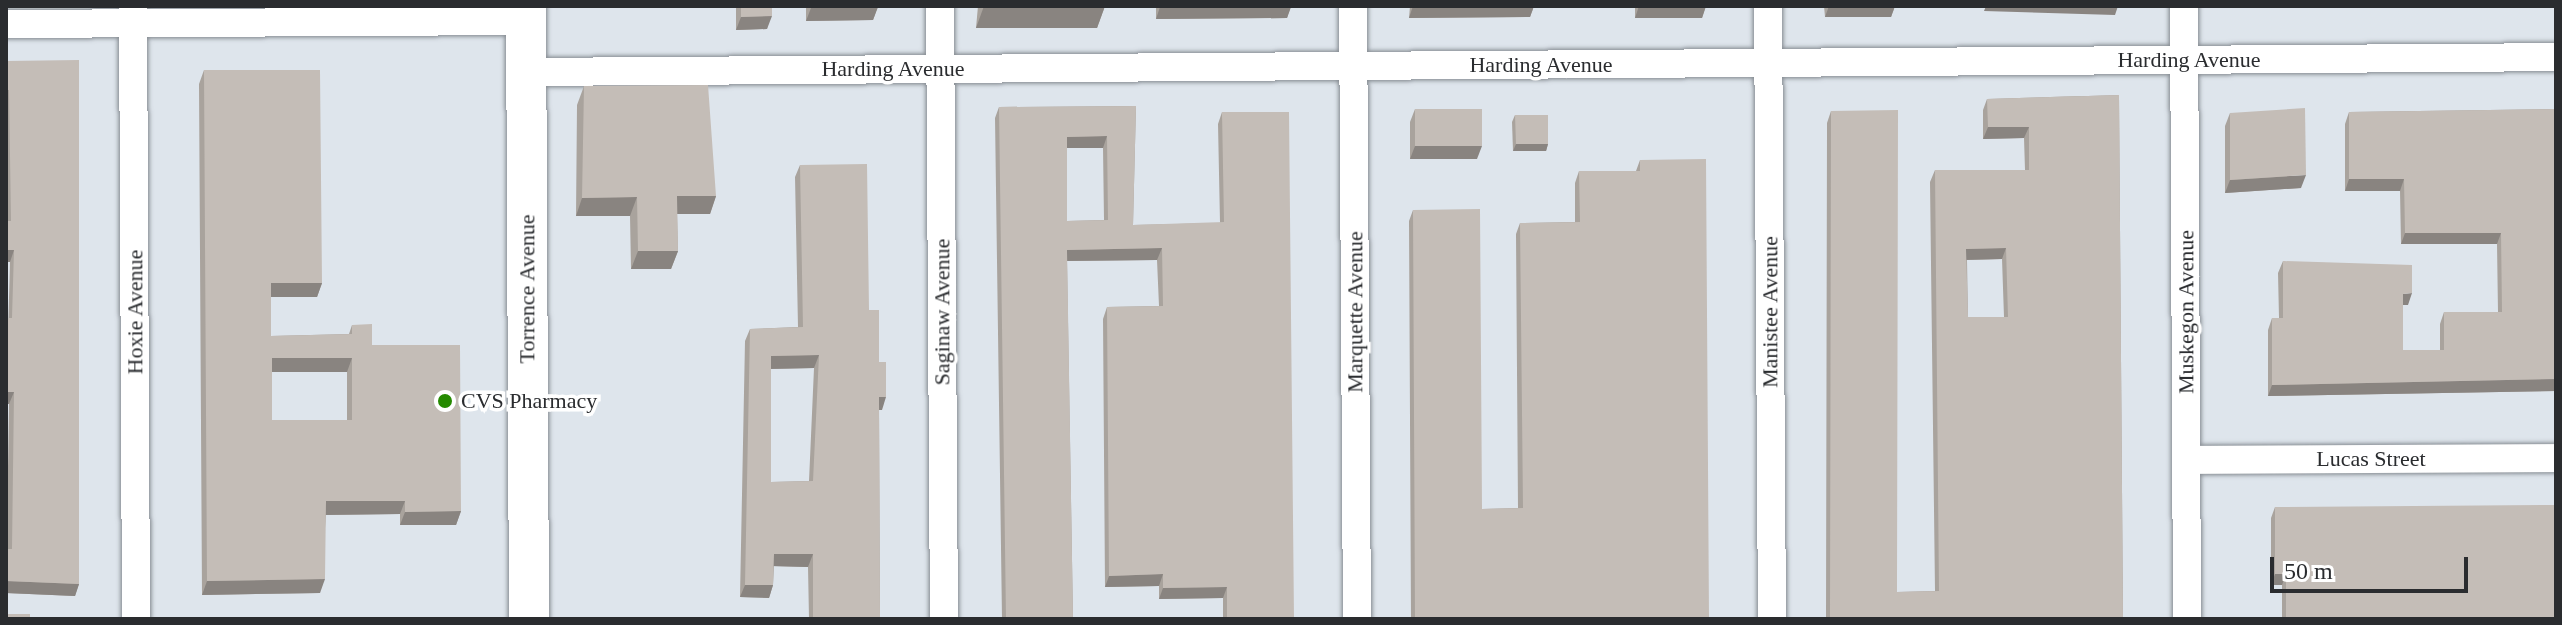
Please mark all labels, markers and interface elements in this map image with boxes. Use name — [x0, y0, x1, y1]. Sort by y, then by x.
street label: Harding Avenue — [2117, 47, 2261, 73]
street label: Harding Avenue — [1469, 52, 1613, 78]
street label: Harding Avenue — [821, 56, 965, 82]
street label: Torrence Avenue — [514, 214, 540, 364]
street label: Muskegon Avenue — [2173, 229, 2199, 395]
street label: Marquette Avenue — [1342, 231, 1368, 393]
street label: Manistee Avenue — [1757, 236, 1783, 388]
street label: Saginaw Avenue — [929, 238, 955, 386]
street label: Hoxie Avenue — [122, 249, 148, 375]
place label: CVS Pharmacy — [461, 388, 597, 414]
marker: CVS Pharmacy — [436, 392, 454, 410]
street label: Lucas Street — [2316, 446, 2426, 472]
scale bar — [2274, 541, 2472, 591]
text: 50 m — [2284, 558, 2333, 584]

